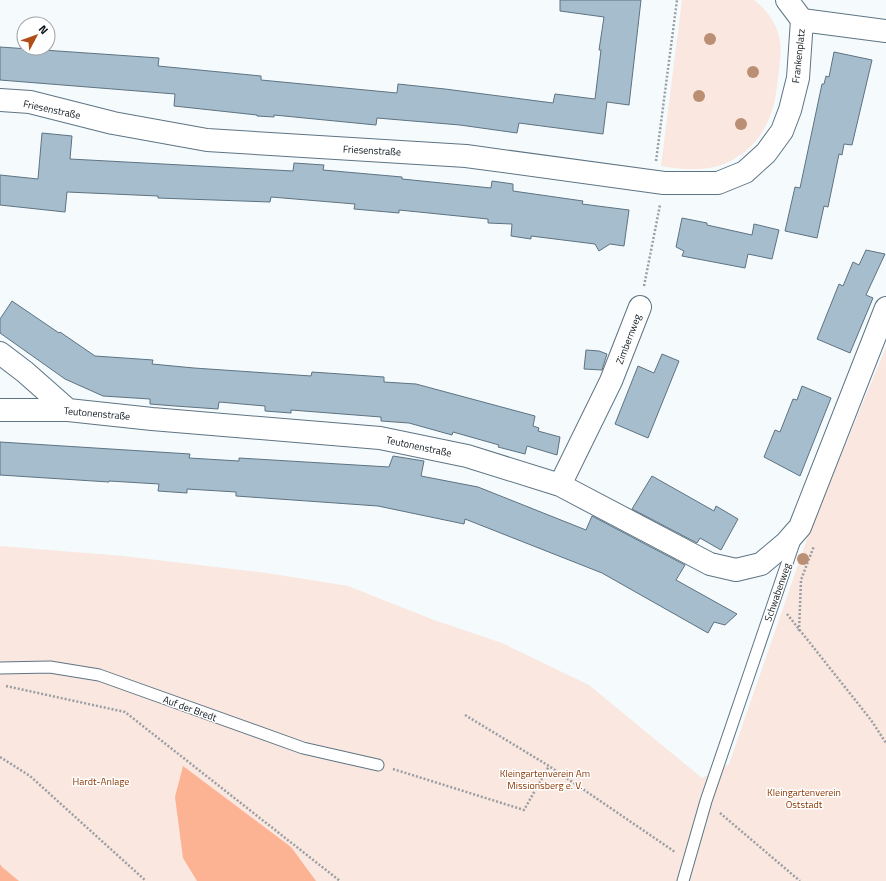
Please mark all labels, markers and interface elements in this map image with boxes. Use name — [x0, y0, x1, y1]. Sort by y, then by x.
north arrow — [16, 16, 56, 56]
text: N — [35, 21, 52, 38]
street label: Frankenplatz — [788, 28, 809, 84]
street label: Friesenstraße — [22, 96, 82, 123]
street label: Friesenstraße — [342, 141, 401, 160]
street label: Zimbernweg — [612, 312, 645, 366]
street label: Teutonenstraße — [63, 403, 131, 424]
street label: Teutonenstraße — [385, 432, 453, 461]
street label: Schwabenweg — [760, 561, 795, 623]
street label: Auf der Bredt — [161, 692, 219, 725]
park label: Kleingartenverein Am Missionsberg e. V. — [500, 766, 590, 793]
park label: Hardt-Anlage — [73, 774, 129, 789]
park label: Kleingartenverein Oststadt — [767, 785, 841, 812]

